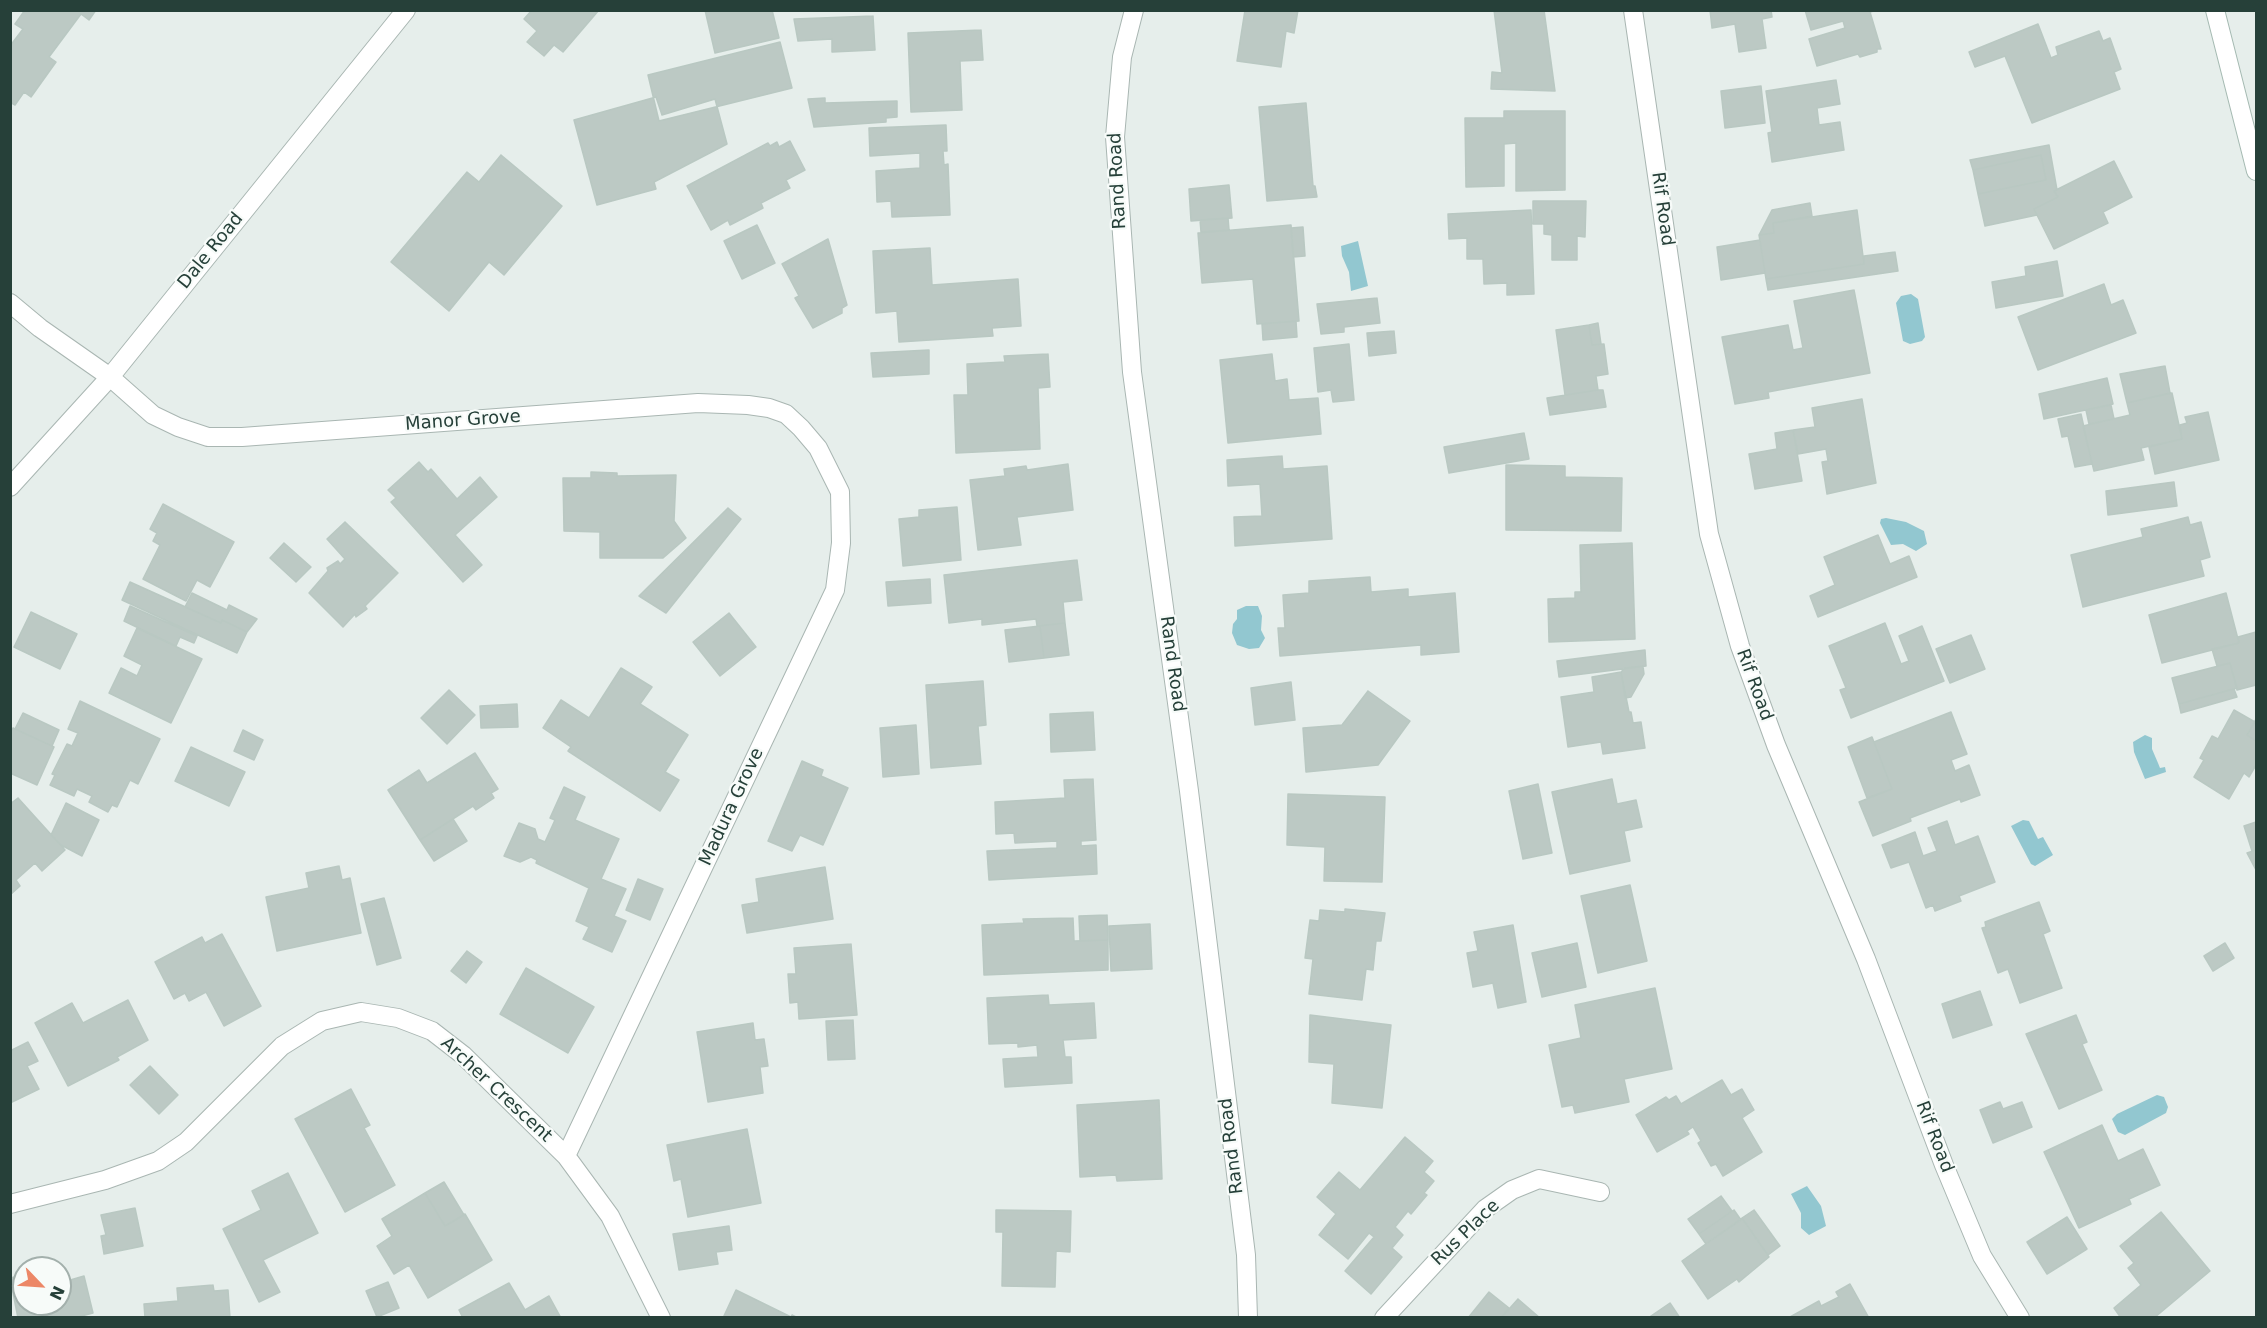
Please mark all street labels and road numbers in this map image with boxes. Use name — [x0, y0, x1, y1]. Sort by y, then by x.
street label: Rand Road — [1105, 132, 1131, 230]
street label: Rif Road — [1646, 170, 1678, 248]
street label: Dale Road — [174, 209, 248, 293]
street label: Manor Grove — [404, 406, 522, 436]
street label: Rand Road — [1155, 615, 1189, 713]
street label: Rif Road — [1731, 646, 1777, 724]
street label: Madura Grove — [695, 745, 769, 869]
street label: Archer Crescent — [436, 1033, 556, 1147]
street label: Rand Road — [1215, 1097, 1249, 1195]
street label: Rif Road — [1911, 1098, 1957, 1176]
street label: Rus Place — [1428, 1195, 1504, 1271]

